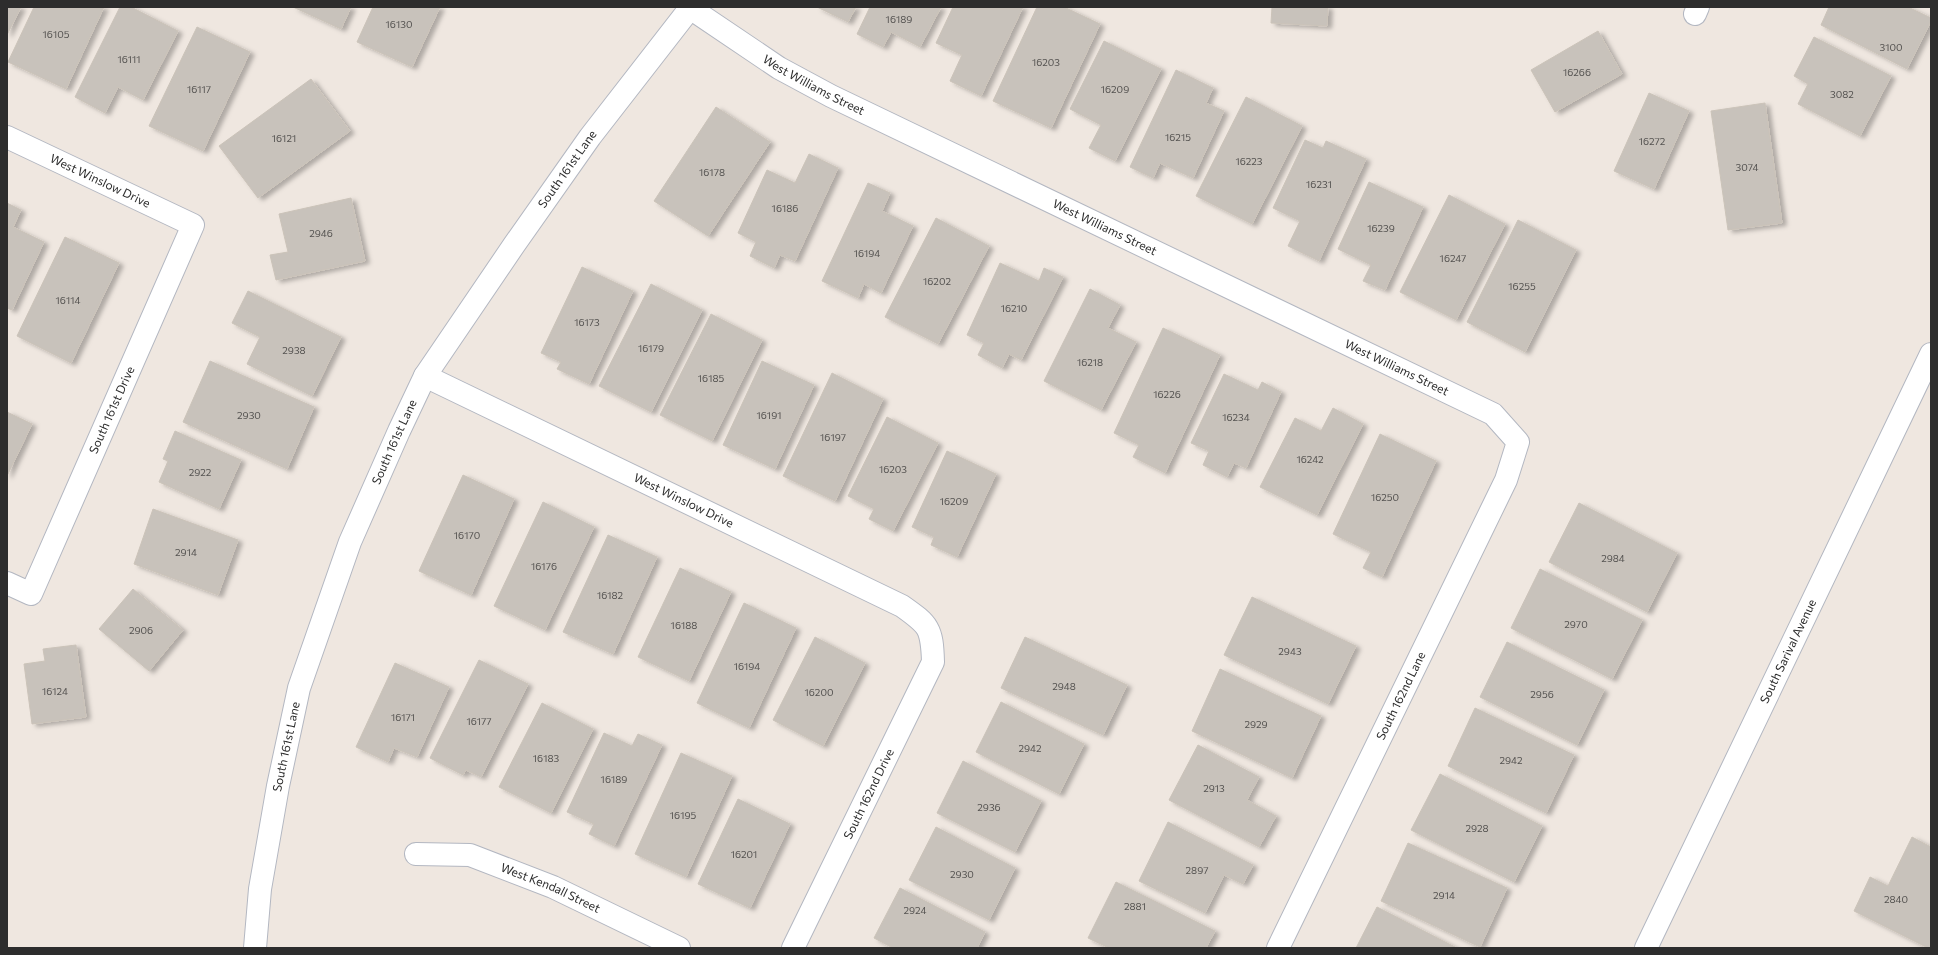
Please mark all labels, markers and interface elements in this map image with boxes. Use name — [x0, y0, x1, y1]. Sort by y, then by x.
house number: 16189 — [886, 13, 912, 25]
house number: 16130 — [386, 18, 412, 30]
house number: 16105 — [43, 28, 70, 40]
house number: 3100 — [1879, 41, 1903, 53]
street label: West Williams Street — [761, 51, 867, 117]
house number: 16111 — [117, 53, 141, 65]
house number: 16203 — [1032, 56, 1060, 68]
house number: 16266 — [1563, 66, 1591, 78]
house number: 16117 — [187, 83, 211, 95]
house number: 16209 — [1101, 83, 1129, 95]
house number: 3082 — [1830, 88, 1854, 100]
street label: South 161st Lane — [534, 127, 599, 210]
house number: 16215 — [1165, 131, 1191, 143]
house number: 16121 — [272, 132, 296, 144]
house number: 16272 — [1639, 135, 1666, 147]
street label: West Winslow Drive — [48, 150, 153, 210]
house number: 16223 — [1235, 155, 1263, 167]
house number: 3074 — [1736, 161, 1758, 173]
house number: 16178 — [699, 166, 725, 178]
house number: 16231 — [1306, 178, 1332, 190]
street label: West Williams Street — [1051, 196, 1159, 257]
house number: 16186 — [772, 202, 798, 214]
house number: 16239 — [1367, 222, 1395, 234]
house number: 2946 — [309, 227, 333, 239]
house number: 16194 — [854, 247, 880, 259]
house number: 16247 — [1440, 252, 1466, 264]
house number: 16202 — [923, 275, 951, 287]
house number: 16255 — [1508, 280, 1536, 292]
house number: 16114 — [56, 294, 80, 306]
house number: 16210 — [1001, 302, 1027, 314]
house number: 16173 — [574, 316, 600, 328]
street label: West Williams Street — [1343, 336, 1451, 398]
house number: 16179 — [638, 342, 664, 354]
house number: 2938 — [282, 344, 306, 356]
house number: 16218 — [1077, 356, 1103, 368]
street label: South 161st Drive — [86, 364, 137, 455]
house number: 16185 — [698, 372, 724, 384]
house number: 16226 — [1153, 388, 1181, 400]
street label: South 161st Lane — [368, 397, 419, 486]
house number: 2930 — [237, 409, 261, 421]
house number: 16191 — [757, 409, 781, 421]
house number: 16234 — [1222, 411, 1250, 423]
house number: 16197 — [820, 431, 846, 443]
house number: 16242 — [1296, 453, 1324, 465]
house number: 16203 — [879, 463, 907, 475]
house number: 2922 — [189, 466, 212, 478]
street label: West Winslow Drive — [632, 470, 736, 530]
house number: 16250 — [1371, 491, 1399, 503]
house number: 16209 — [940, 495, 968, 507]
house number: 16170 — [454, 529, 480, 541]
house number: 2914 — [175, 546, 197, 558]
house number: 2984 — [1601, 552, 1625, 564]
house number: 16176 — [531, 560, 557, 572]
house number: 16182 — [597, 589, 624, 601]
street label: South Sarival Avenue — [1756, 597, 1818, 705]
house number: 2970 — [1564, 618, 1588, 630]
house number: 16188 — [671, 619, 697, 631]
house number: 2906 — [129, 624, 153, 636]
house number: 2943 — [1278, 645, 1302, 657]
street label: South 162nd Lane — [1373, 649, 1428, 742]
house number: 16194 — [734, 660, 760, 672]
house number: 2948 — [1052, 680, 1076, 692]
house number: 16124 — [42, 685, 68, 697]
house number: 16200 — [805, 686, 833, 698]
house number: 2956 — [1530, 688, 1554, 700]
street label: South 161st Lane — [269, 700, 302, 793]
house number: 16171 — [391, 711, 415, 723]
house number: 16177 — [466, 715, 492, 727]
house number: 2929 — [1244, 718, 1268, 730]
house number: 2942 — [1019, 742, 1042, 754]
street label: South 162nd Drive — [840, 746, 896, 841]
house number: 16183 — [533, 752, 559, 764]
house number: 2942 — [1500, 754, 1523, 766]
house number: 16189 — [601, 773, 627, 785]
house number: 2913 — [1203, 782, 1225, 794]
house number: 2936 — [977, 801, 1001, 813]
house number: 16195 — [670, 809, 696, 821]
house number: 2928 — [1465, 822, 1489, 834]
house number: 16201 — [731, 848, 757, 860]
street label: West Kendall Street — [499, 860, 603, 915]
house number: 2897 — [1186, 864, 1208, 876]
house number: 2930 — [950, 868, 974, 880]
house number: 2914 — [1433, 889, 1455, 901]
house number: 2840 — [1884, 893, 1908, 905]
house number: 2881 — [1124, 900, 1146, 912]
house number: 2924 — [904, 904, 926, 916]

